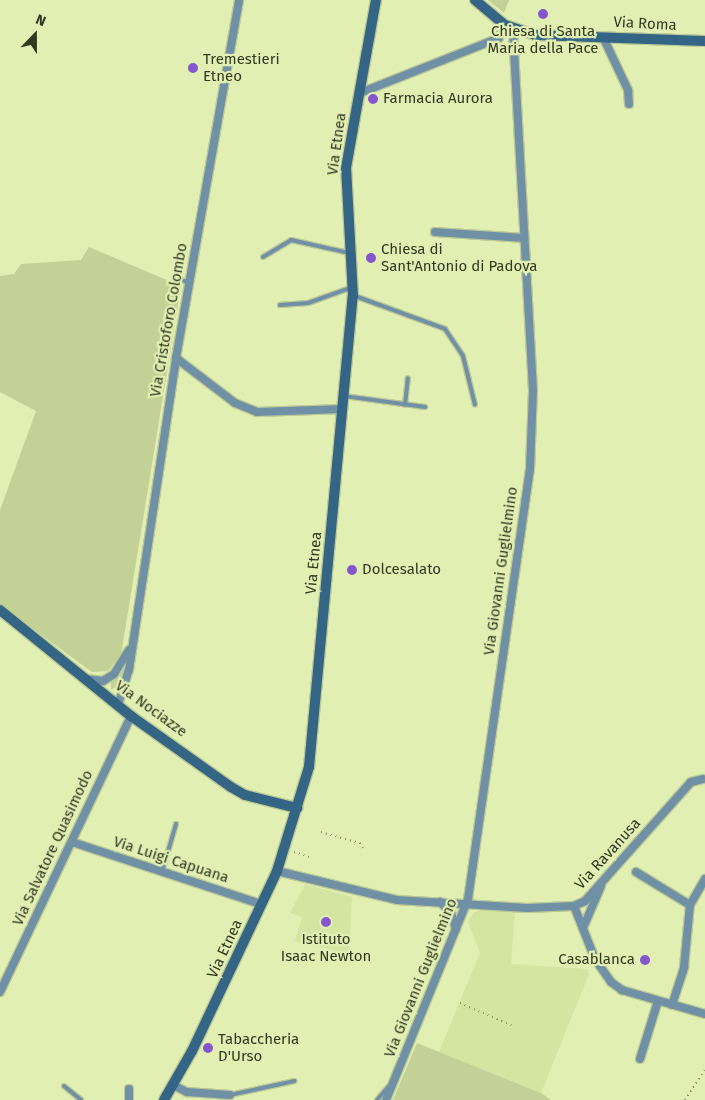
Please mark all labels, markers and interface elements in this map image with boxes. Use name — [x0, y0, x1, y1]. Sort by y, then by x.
marker: Chiesa di Santa Maria della Pace — [537, 8, 549, 20]
north arrow — [10, 10, 60, 60]
text: N — [33, 11, 48, 30]
street label: Via Roma — [613, 13, 677, 35]
place label: Chiesa di Santa Maria della Pace — [487, 22, 599, 57]
place label: Tremestieri Etneo — [203, 50, 280, 85]
marker: Tremestieri Etneo — [187, 62, 199, 74]
place label: Farmacia Aurora — [383, 90, 493, 108]
marker: Farmacia Aurora — [367, 93, 379, 105]
street label: Via Etnea — [324, 112, 350, 176]
place label: Chiesa di Sant'Antonio di Padova — [381, 240, 537, 275]
street label: Via Cristoforo Colombo — [147, 242, 191, 398]
marker: Chiesa di Sant'Antonio di Padova — [365, 252, 377, 264]
street label: Via Giovanni Guglielmino — [480, 486, 522, 656]
street label: Via Etnea — [302, 531, 326, 595]
place label: Dolcesalato — [362, 561, 441, 579]
marker: Dolcesalato — [346, 564, 358, 576]
street label: Via Nociazze — [112, 677, 190, 741]
street label: Via Salvatore Quasimodo — [9, 767, 97, 929]
street label: Via Ravanusa — [571, 815, 645, 893]
street label: Via Luigi Capuana — [111, 833, 231, 887]
street label: Via Giovanni Guglielmino — [381, 896, 461, 1060]
marker: Istituto Isaac Newton — [320, 916, 332, 928]
street label: Via Etnea — [204, 917, 246, 981]
place label: Istituto Isaac Newton — [281, 930, 371, 965]
place label: Casablanca — [558, 951, 635, 969]
marker: Casablanca — [639, 954, 651, 966]
place label: Tabaccheria D'Urso — [218, 1030, 299, 1065]
marker: Tabaccheria D'Urso — [202, 1042, 214, 1054]

